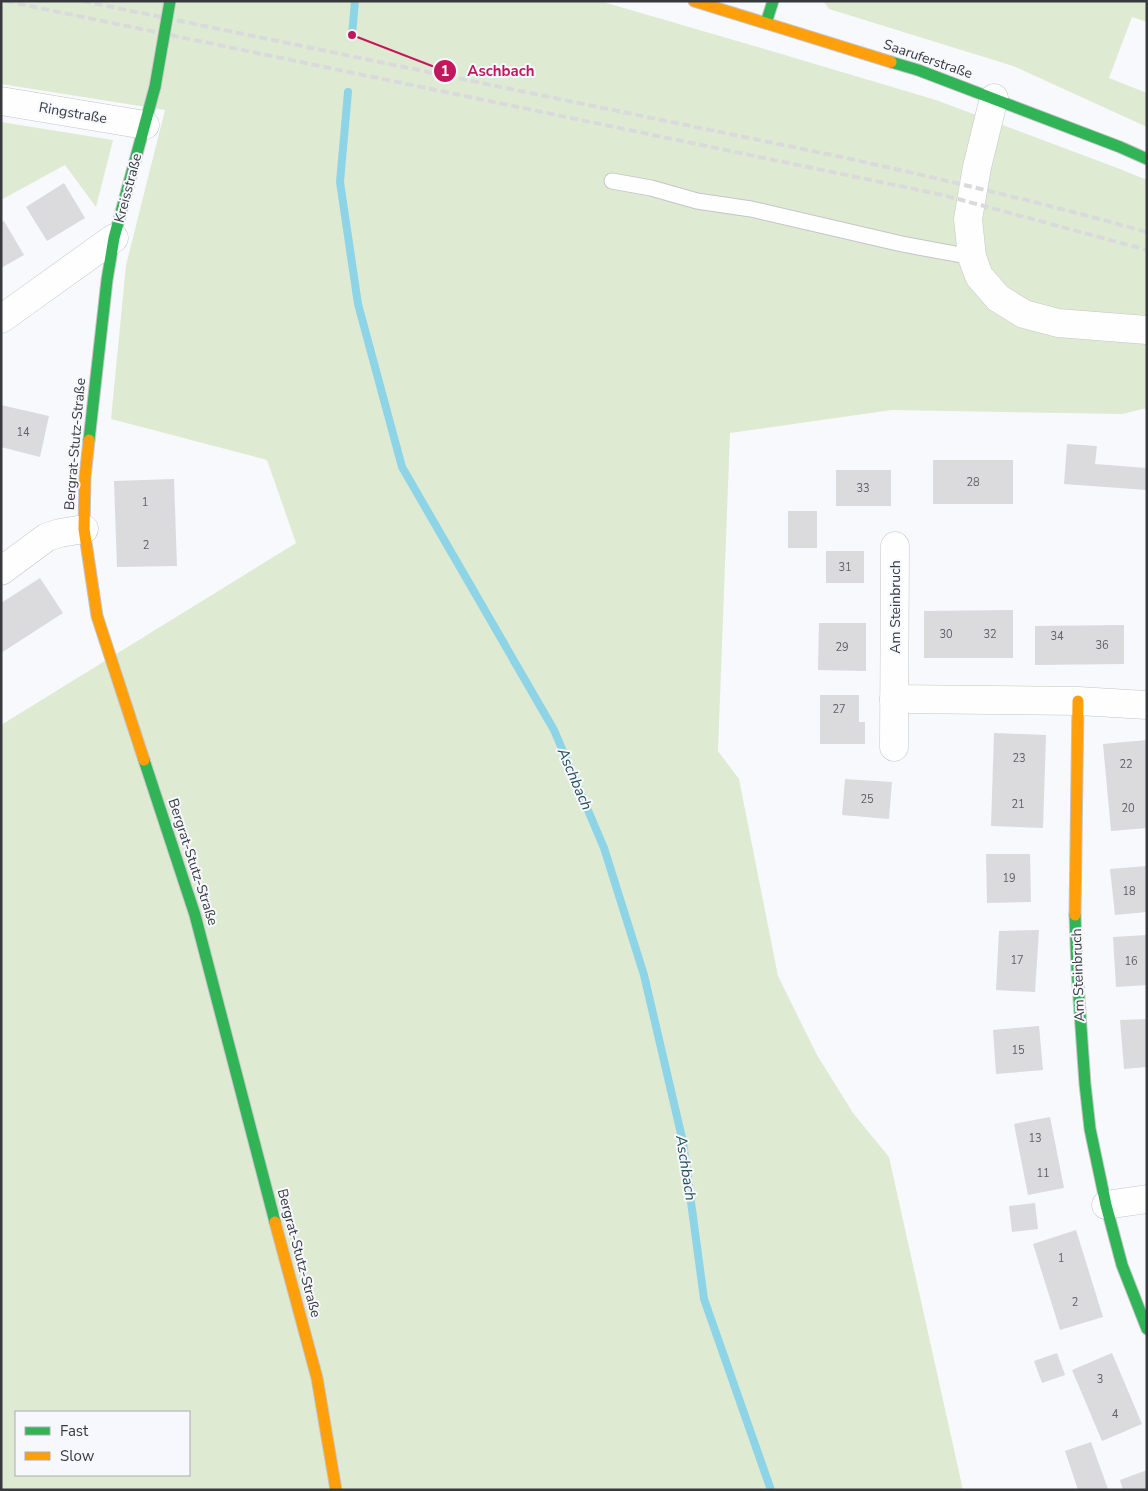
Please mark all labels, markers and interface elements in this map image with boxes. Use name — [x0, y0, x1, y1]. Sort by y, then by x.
street label: Saaruferstraße — [881, 35, 975, 83]
callout: Aschbach — [433, 56, 545, 86]
text: 1 — [440, 61, 450, 81]
text: Aschbach — [467, 61, 535, 81]
street label: Ringstraße — [37, 98, 109, 128]
street label: Kreisstraße — [110, 151, 146, 225]
street label: Bergrat-Stutz-Straße — [60, 377, 90, 511]
house number: 14 — [16, 425, 30, 440]
house number: 28 — [966, 475, 980, 490]
house number: 33 — [856, 481, 870, 496]
house number: 1 — [142, 495, 148, 510]
house number: 2 — [143, 538, 149, 553]
house number: 31 — [838, 560, 852, 575]
street label: Am Steinbruch — [886, 560, 905, 654]
house number: 30 — [939, 627, 953, 642]
house number: 32 — [983, 627, 997, 642]
house number: 34 — [1050, 629, 1064, 644]
house number: 36 — [1095, 638, 1109, 653]
house number: 29 — [835, 640, 849, 655]
house number: 27 — [832, 702, 846, 717]
water label: Aschbach — [553, 744, 597, 813]
house number: 23 — [1012, 751, 1026, 766]
house number: 22 — [1119, 757, 1133, 772]
house number: 25 — [860, 792, 874, 807]
street label: Bergrat-Stutz-Straße — [163, 796, 223, 928]
house number: 21 — [1011, 797, 1025, 812]
house number: 20 — [1121, 801, 1135, 816]
house number: 19 — [1002, 871, 1016, 886]
house number: 18 — [1122, 884, 1136, 899]
street label: Am Steinbruch — [1067, 928, 1089, 1022]
house number: 17 — [1010, 953, 1024, 968]
house number: 16 — [1124, 954, 1138, 969]
house number: 15 — [1011, 1043, 1025, 1058]
house number: 13 — [1028, 1131, 1042, 1146]
water label: Aschbach — [671, 1133, 701, 1202]
house number: 11 — [1036, 1166, 1050, 1181]
street label: Bergrat-Stutz-Straße — [273, 1187, 325, 1319]
house number: 1 — [1058, 1251, 1064, 1266]
house number: 2 — [1072, 1295, 1078, 1310]
house number: 3 — [1097, 1372, 1103, 1387]
house number: 4 — [1112, 1407, 1119, 1422]
legend — [15, 1411, 190, 1476]
text: Fast — [60, 1421, 89, 1441]
text: Slow — [60, 1446, 95, 1466]

